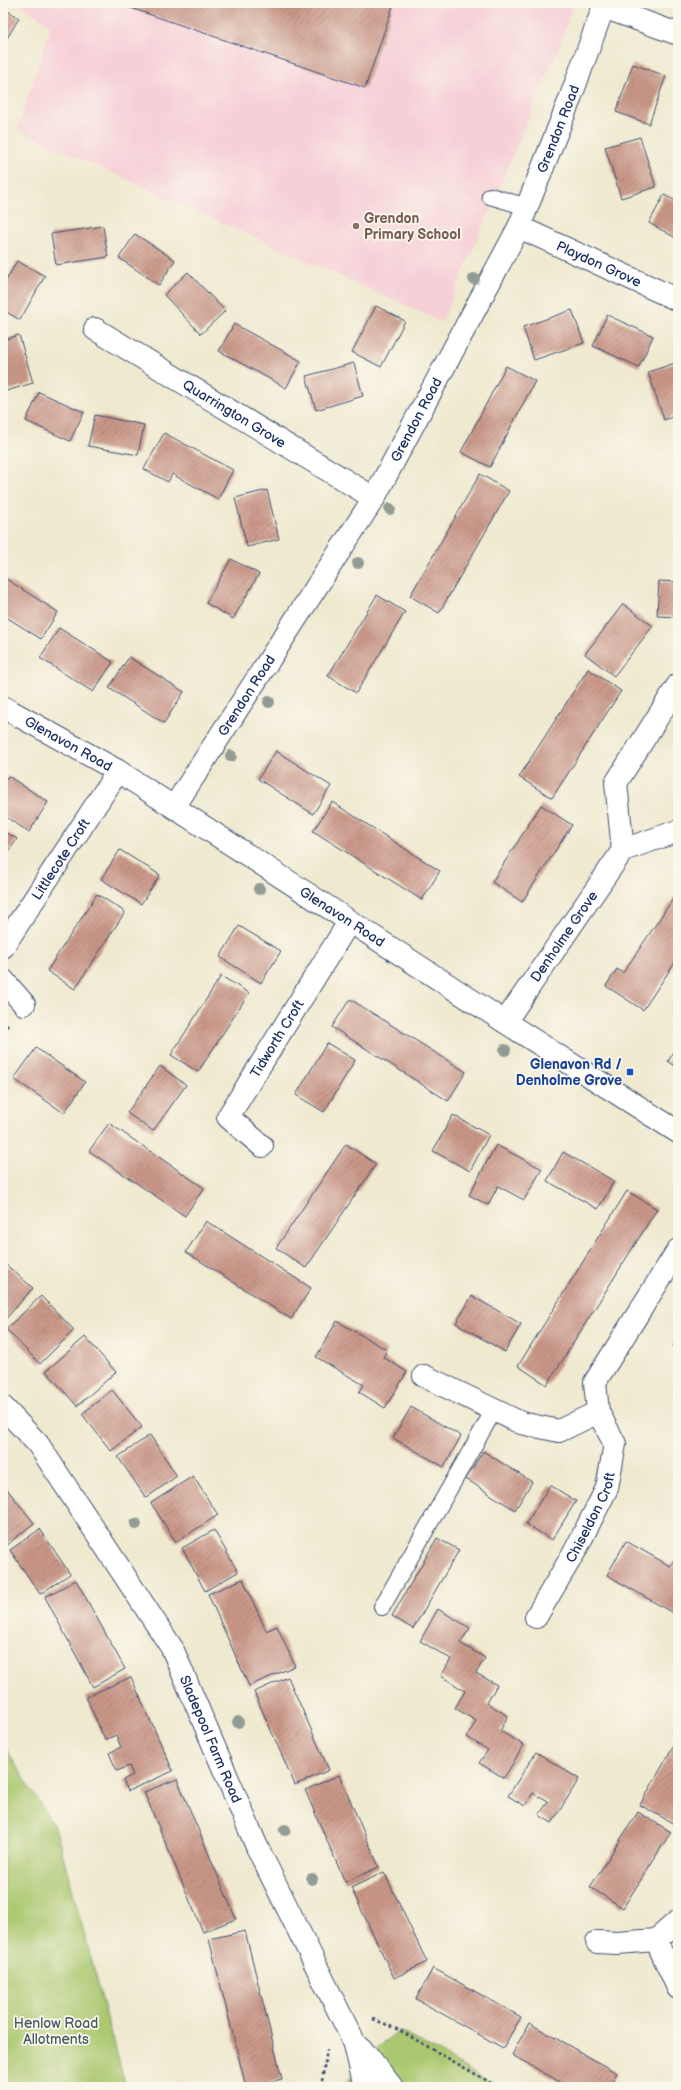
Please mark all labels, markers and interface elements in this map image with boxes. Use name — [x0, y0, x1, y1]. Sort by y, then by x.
street label: Grendon Road — [533, 83, 583, 175]
place label: Grendon Primary School — [364, 210, 461, 243]
marker: Grendon Primary School — [351, 221, 361, 231]
street label: Playdon Grove — [554, 237, 644, 291]
street label: Grendon Road — [387, 375, 445, 465]
street label: Quarrington Grove — [180, 376, 289, 451]
street label: Grendon Road — [214, 652, 279, 739]
street label: Glenavon Road — [22, 712, 115, 775]
street label: Littlecote Croft — [28, 815, 94, 903]
street label: Glenavon Road — [297, 883, 388, 950]
street label: Denholme Grove — [527, 887, 601, 985]
street label: Tidworth Croft — [246, 996, 308, 1081]
place label: Glenavon Rd / Denholme Grove — [516, 1056, 622, 1089]
marker: Glenavon Rd / Denholme Grove — [625, 1067, 635, 1077]
street label: Chiseldon Croft — [562, 1470, 618, 1565]
street label: Sladepool Farm Road — [176, 1673, 246, 1805]
park label: Henlow Road Allotments — [14, 2015, 98, 2048]

